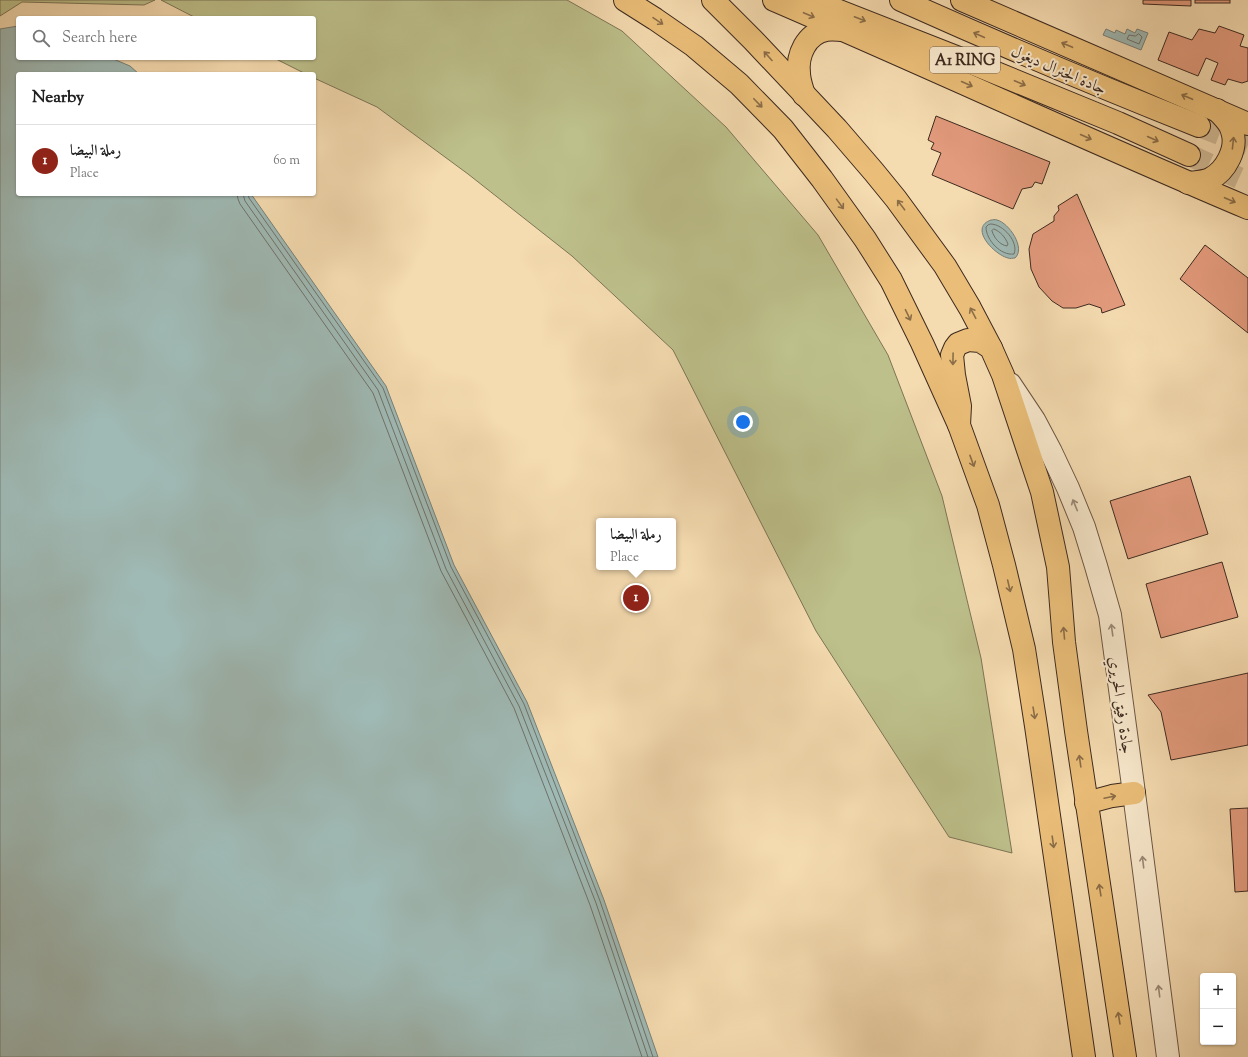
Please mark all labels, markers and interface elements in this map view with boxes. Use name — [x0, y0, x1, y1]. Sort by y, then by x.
one-way arrow — [803, 12, 815, 20]
search box — [16, 16, 316, 60]
one-way arrow — [854, 16, 866, 24]
one-way arrow — [652, 17, 663, 25]
icon: search — [30, 27, 52, 49]
text: Search here — [62, 28, 137, 49]
one-way arrow — [973, 31, 985, 38]
street label: جادة الجنرال ديغول — [1007, 41, 1109, 102]
one-way arrow — [1062, 41, 1074, 49]
road number: A1 RING — [930, 47, 1000, 73]
one-way arrow — [764, 52, 773, 62]
one-way arrow — [1013, 80, 1025, 87]
one-way arrow — [960, 81, 972, 89]
text: Nearby — [32, 86, 84, 110]
one-way arrow — [1181, 93, 1193, 100]
one-way arrow — [753, 98, 763, 108]
one-way arrow — [1079, 134, 1091, 141]
one-way arrow — [1147, 136, 1159, 143]
one-way arrow — [1229, 137, 1236, 150]
text: رملة البيضا — [70, 141, 121, 162]
text: 1 — [43, 152, 47, 170]
text: 60 m — [273, 152, 300, 170]
text: Place — [70, 165, 99, 183]
one-way arrow — [1224, 197, 1236, 205]
one-way arrow — [836, 198, 844, 209]
one-way arrow — [897, 200, 905, 211]
one-way arrow — [905, 308, 912, 320]
one-way arrow — [969, 308, 976, 320]
one-way arrow — [949, 352, 957, 365]
your location — [733, 412, 753, 432]
one-way arrow — [969, 455, 977, 467]
one-way arrow — [1071, 500, 1078, 512]
popup — [596, 518, 676, 570]
text: رملة البيضا — [610, 525, 662, 546]
text: Place — [610, 549, 639, 567]
one-way arrow — [1005, 579, 1013, 592]
pin: 1 — [623, 583, 649, 613]
one-way arrow — [1108, 624, 1115, 637]
one-way arrow — [1060, 626, 1067, 639]
street label: جادة رفيق الحريري — [1101, 655, 1138, 756]
one-way arrow — [1030, 707, 1038, 720]
one-way arrow — [1076, 755, 1084, 768]
one-way arrow — [1103, 793, 1116, 801]
one-way arrow — [1049, 835, 1057, 848]
one-way arrow — [1139, 856, 1147, 869]
one-way arrow — [1096, 884, 1104, 897]
map controls — [1200, 973, 1236, 1045]
button: + — [1200, 973, 1236, 1009]
one-way arrow — [1156, 984, 1163, 997]
button: − — [1200, 1009, 1236, 1045]
one-way arrow — [1115, 1012, 1123, 1025]

